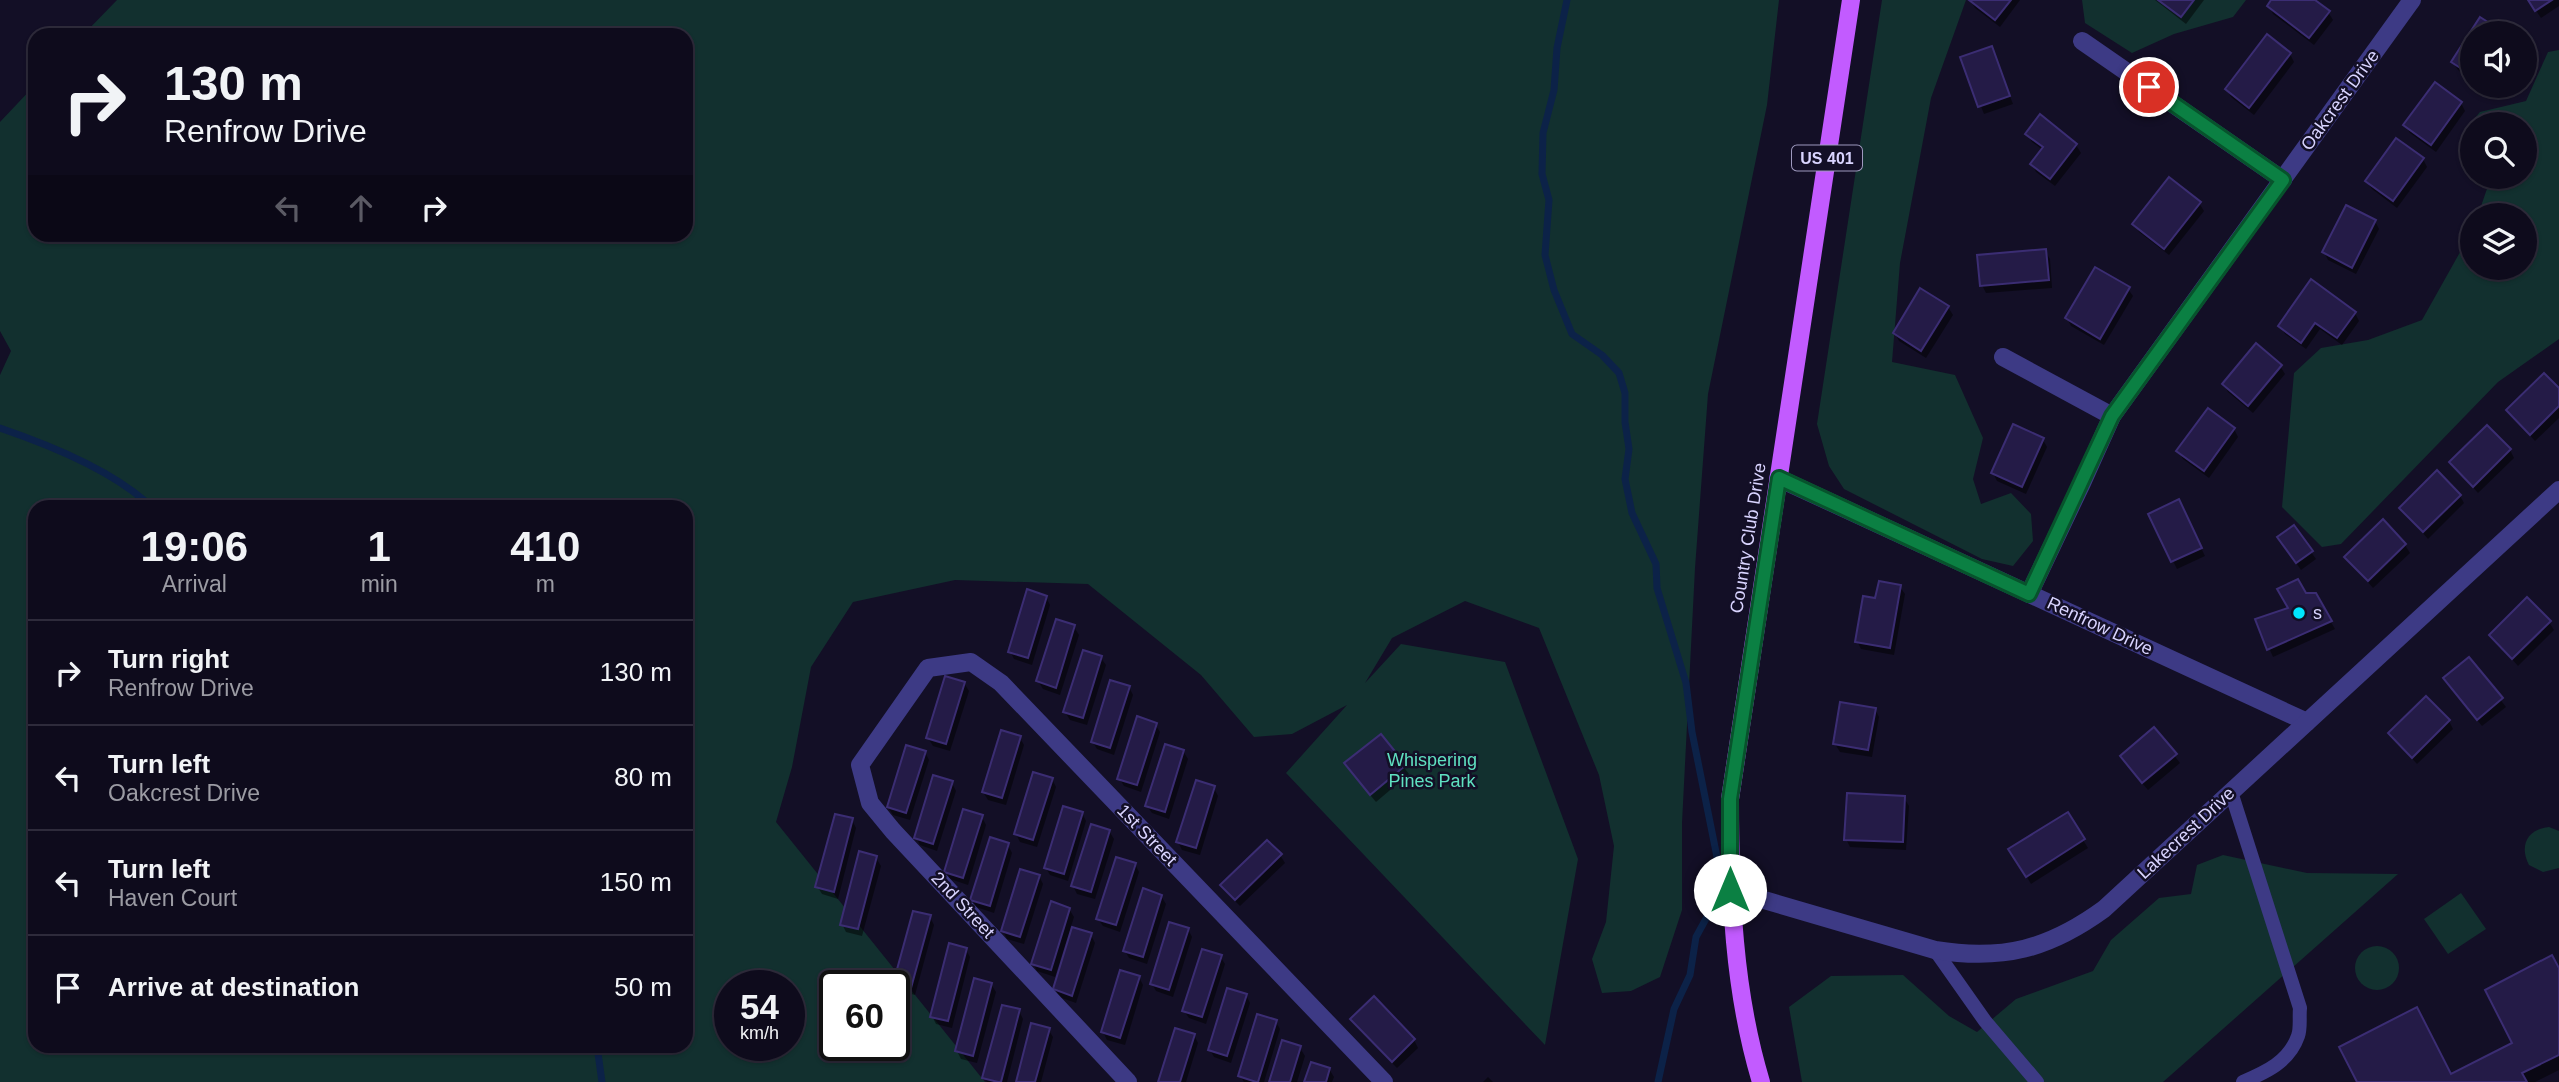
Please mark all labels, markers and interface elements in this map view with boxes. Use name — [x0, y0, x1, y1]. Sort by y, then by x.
map controls — [2460, 21, 2537, 280]
button: sound — [2460, 21, 2537, 98]
street label: Oakcrest Drive — [2297, 46, 2383, 154]
icon: right — [49, 56, 140, 147]
text: 130 m — [164, 56, 303, 110]
pin — [2119, 57, 2179, 117]
icon: arrive — [2130, 68, 2168, 106]
button: search — [2460, 112, 2537, 189]
text: Renfrow Drive — [164, 113, 367, 149]
road number: US 401 — [1792, 146, 1862, 170]
icon: left — [269, 189, 307, 227]
icon: ahead — [342, 189, 380, 227]
icon: right — [415, 189, 453, 227]
button: layers — [2460, 203, 2537, 280]
street label: Country Club Drive — [1726, 461, 1770, 615]
text: 19:06 — [141, 523, 248, 570]
text: 1 — [367, 523, 391, 570]
text: 410 — [510, 523, 580, 570]
text: Arrival — [162, 571, 227, 597]
text: min — [361, 571, 398, 597]
text: m — [536, 571, 555, 597]
street label: Renfrow Drive — [2044, 593, 2156, 659]
place label: s — [2313, 603, 2322, 623]
marker: s — [2291, 605, 2307, 621]
text: Turn right — [108, 644, 229, 674]
icon: right — [49, 654, 87, 692]
text: 130 m — [600, 657, 672, 687]
text: Renfrow Drive — [108, 675, 254, 701]
text: Turn left — [108, 749, 210, 779]
park label: Whispering Pines Park — [1387, 750, 1477, 791]
icon: left — [49, 759, 87, 797]
text: 80 m — [614, 762, 672, 792]
text: Oakcrest Drive — [108, 780, 260, 806]
street label: Lakecrest Drive — [2133, 783, 2239, 883]
street label: 1st Street — [1113, 800, 1181, 870]
position arrow — [1693, 853, 1767, 927]
text: Turn left — [108, 854, 210, 884]
icon: left — [49, 864, 87, 902]
text: 150 m — [600, 867, 672, 897]
street label: 2nd Street — [927, 868, 999, 942]
text: Haven Court — [108, 885, 237, 911]
icon: arrive — [49, 969, 87, 1007]
speed limit sign: 60 — [819, 970, 910, 1061]
text: Arrive at destination — [108, 972, 359, 1002]
text: 50 m — [614, 972, 672, 1002]
text: 54 — [740, 987, 779, 1026]
text: km/h — [740, 1023, 779, 1043]

